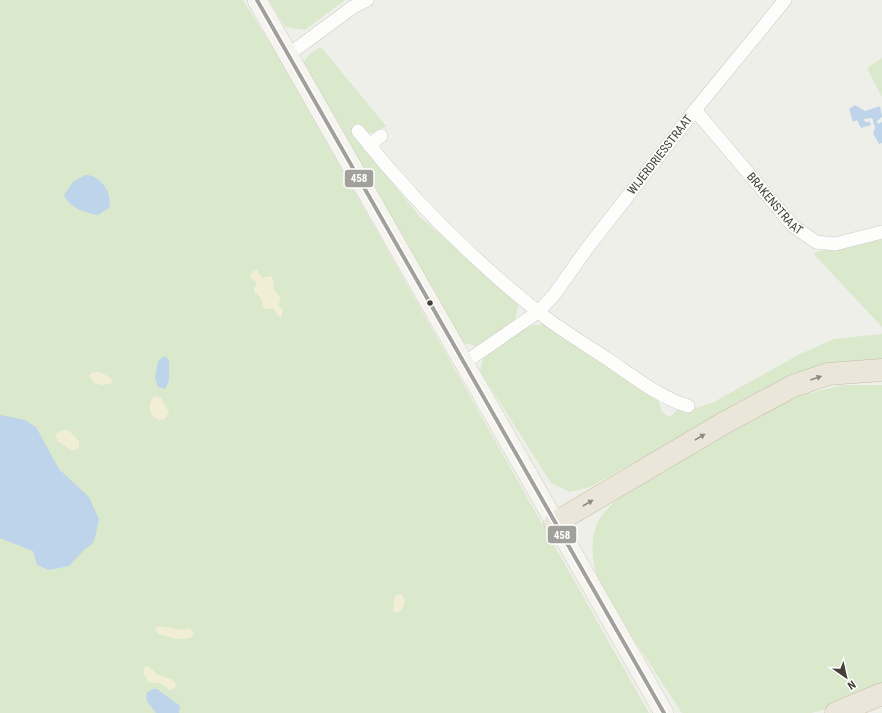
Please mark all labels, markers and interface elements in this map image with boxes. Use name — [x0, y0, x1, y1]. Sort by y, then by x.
street label: WIJERDRIESSTRAAT — [625, 112, 695, 197]
line badge: 458 — [344, 169, 374, 188]
street label: BRAKENSTRAAT — [744, 170, 805, 238]
text: 458 — [351, 172, 368, 185]
unlabelled marker — [425, 298, 435, 308]
one-way arrow — [810, 375, 822, 381]
one-way arrow — [694, 434, 706, 441]
one-way arrow — [582, 499, 594, 506]
line badge: 458 — [547, 525, 577, 544]
text: 458 — [554, 529, 571, 542]
north arrow — [826, 657, 866, 697]
text: N — [845, 678, 858, 692]

